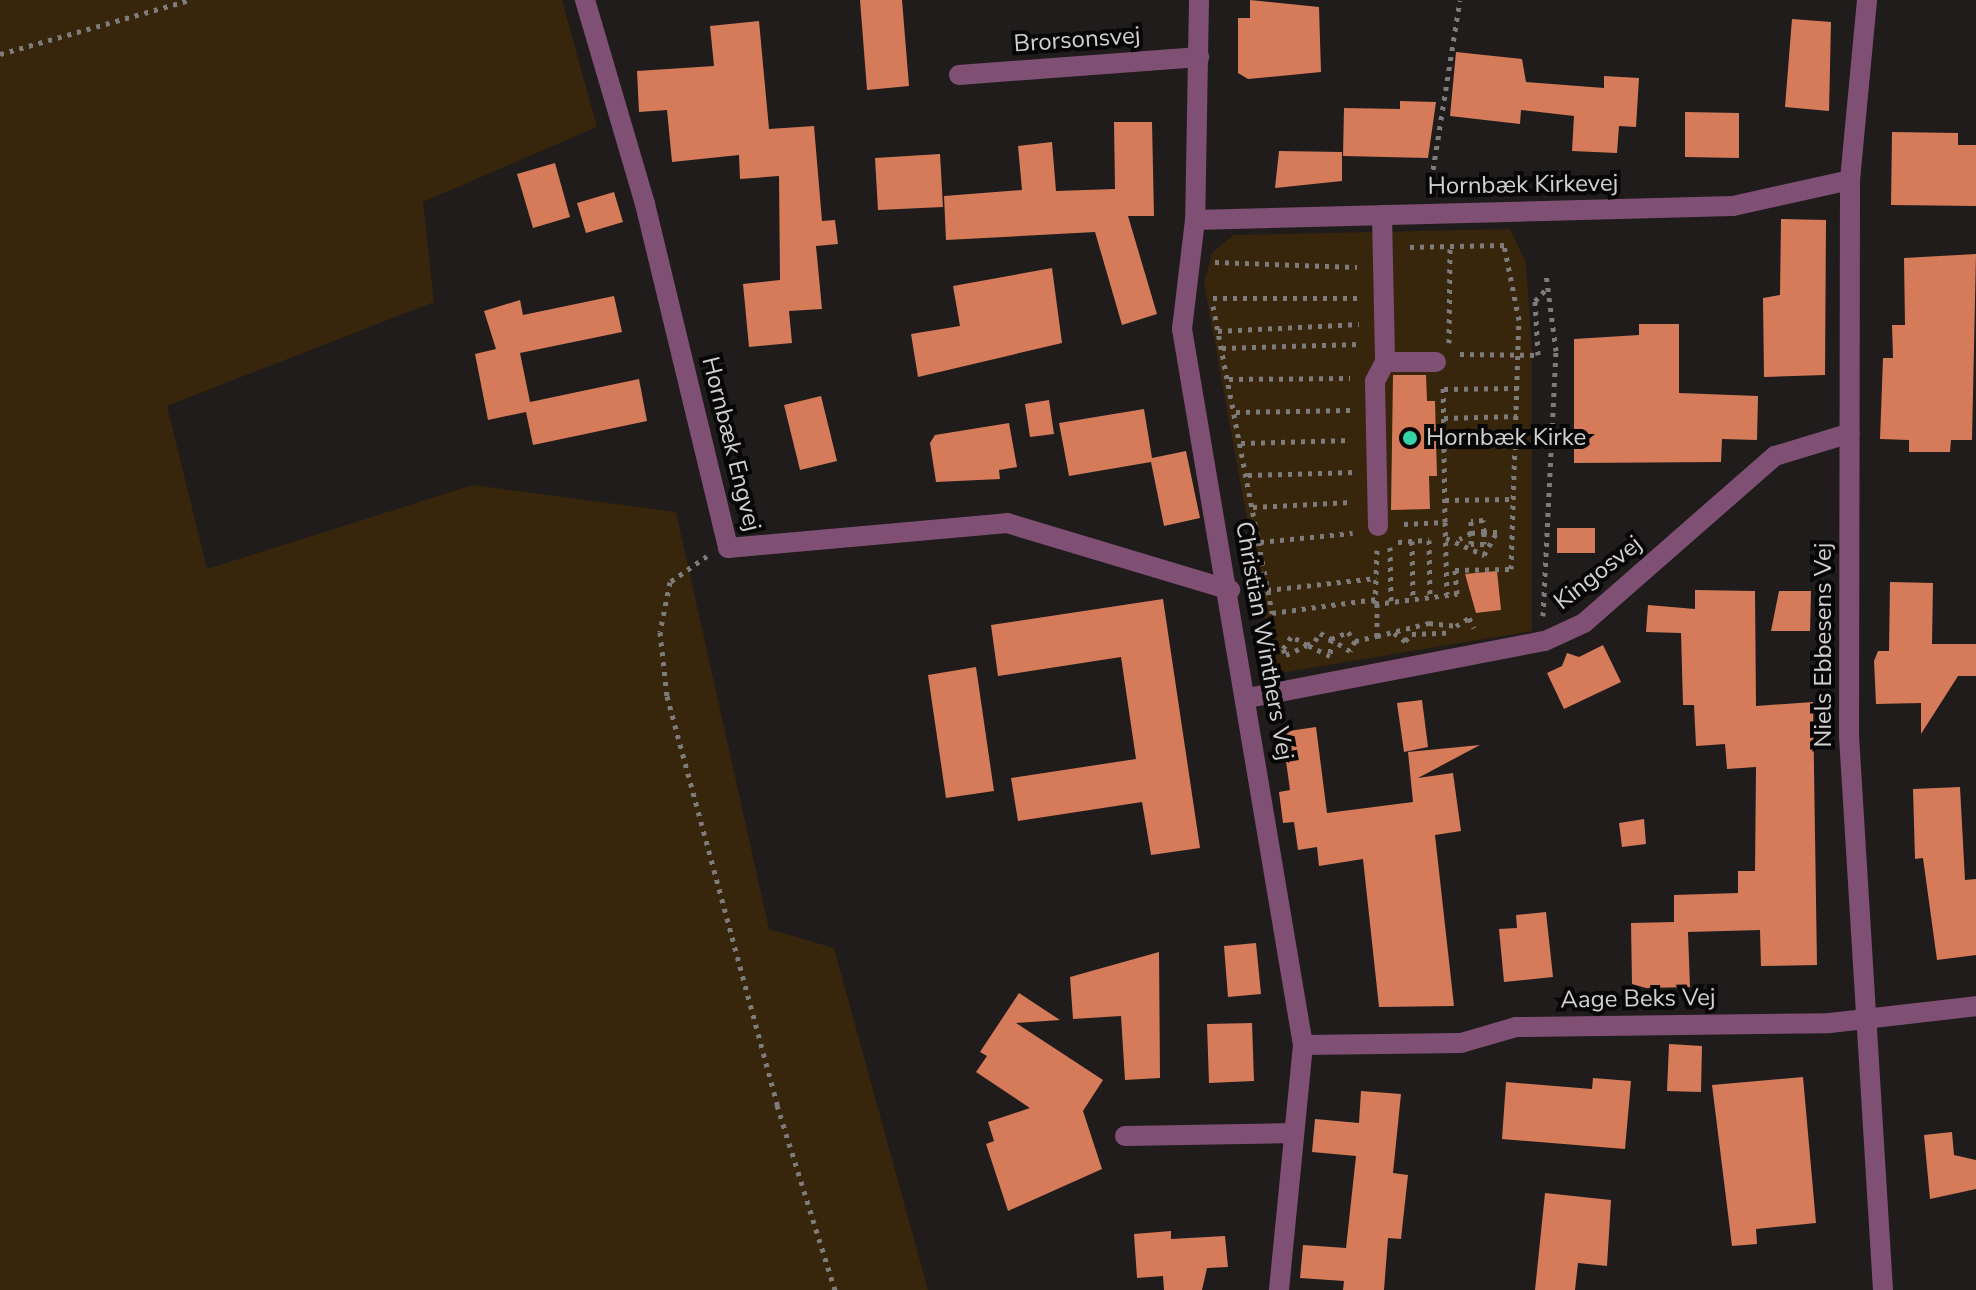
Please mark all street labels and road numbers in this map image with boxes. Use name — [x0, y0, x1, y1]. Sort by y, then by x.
street label: Brorsonsvej — [1013, 21, 1141, 59]
street label: Hornbæk Kirkevej — [1427, 169, 1619, 201]
street label: Hornbæk Engvej — [695, 354, 767, 534]
street label: Christian Winthers Vej — [1229, 519, 1299, 763]
street label: Kingosvej — [1548, 530, 1648, 616]
street label: Niels Ebbesens Vej — [1810, 543, 1838, 747]
street label: Aage Beks Vej — [1560, 983, 1716, 1015]

